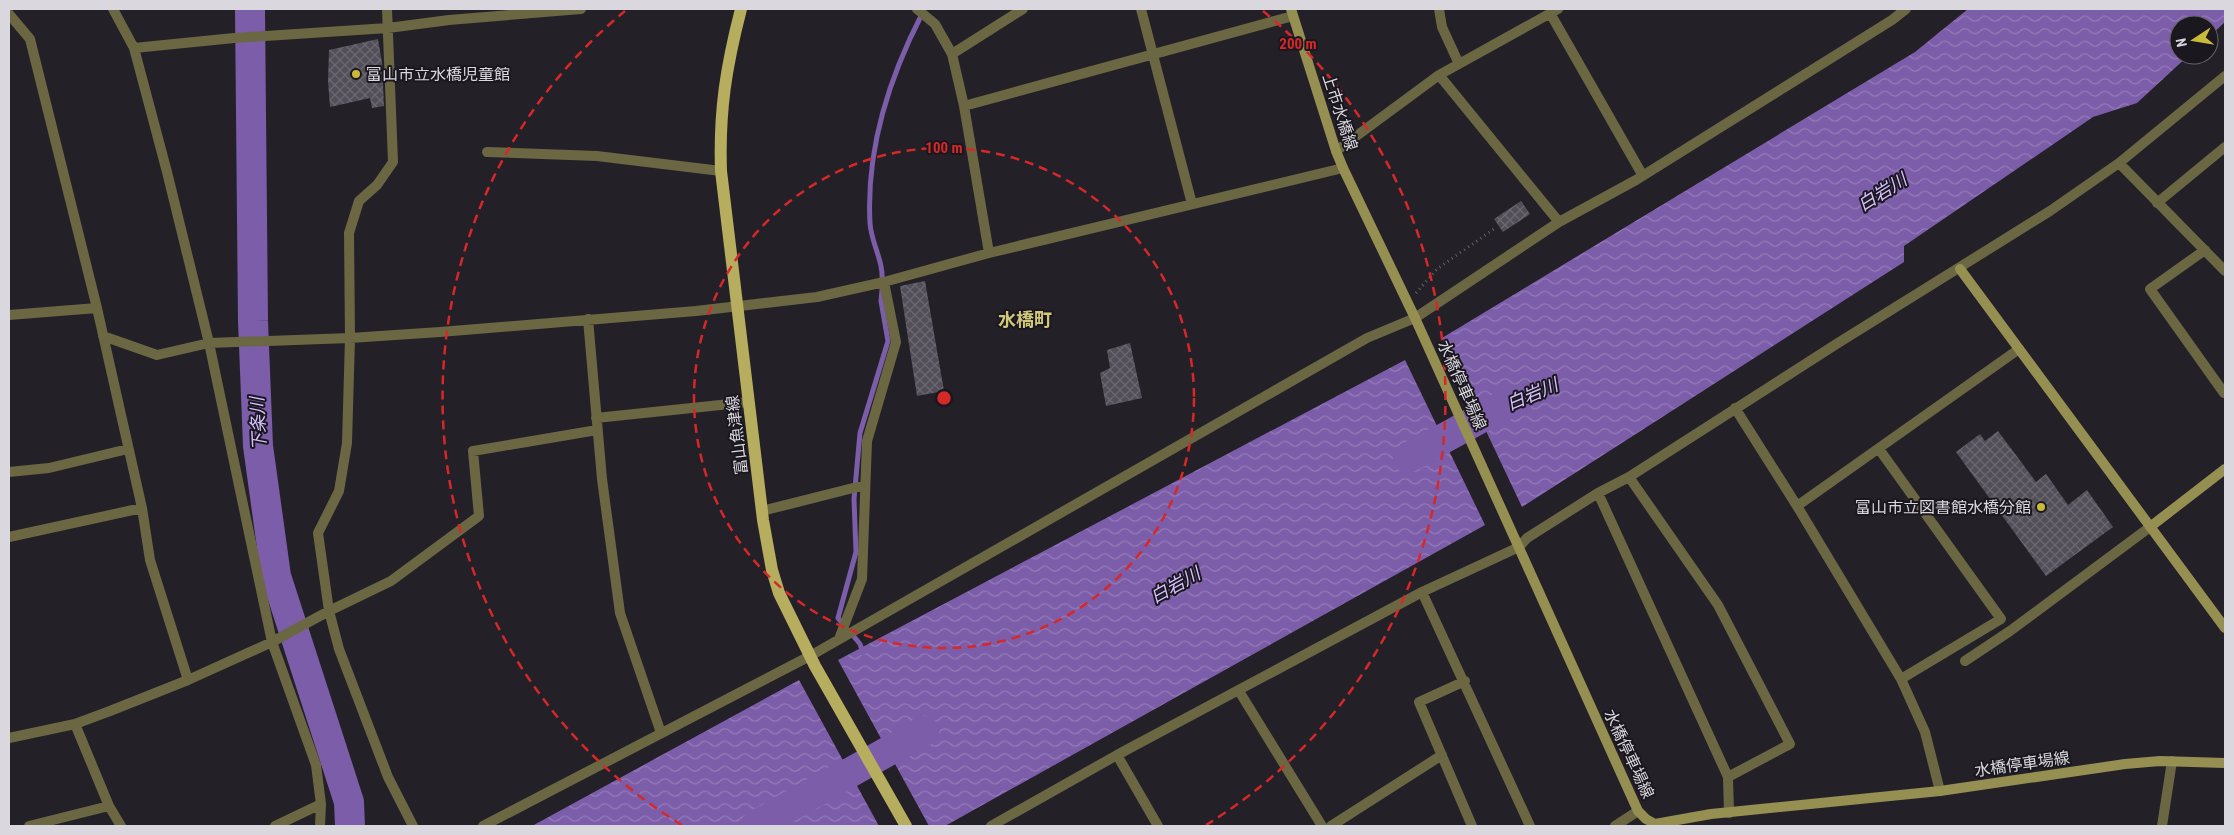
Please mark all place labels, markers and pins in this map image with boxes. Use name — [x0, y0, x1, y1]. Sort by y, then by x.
place label: 富山市立水橋児童館 — [366, 65, 510, 84]
marker: 富山市立水橋児童館 — [350, 68, 362, 80]
centre of rings — [935, 389, 953, 407]
place label: 富山市立図書館水橋分館 — [1855, 498, 2031, 517]
marker: 富山市立図書館水橋分館 — [2035, 501, 2047, 513]

